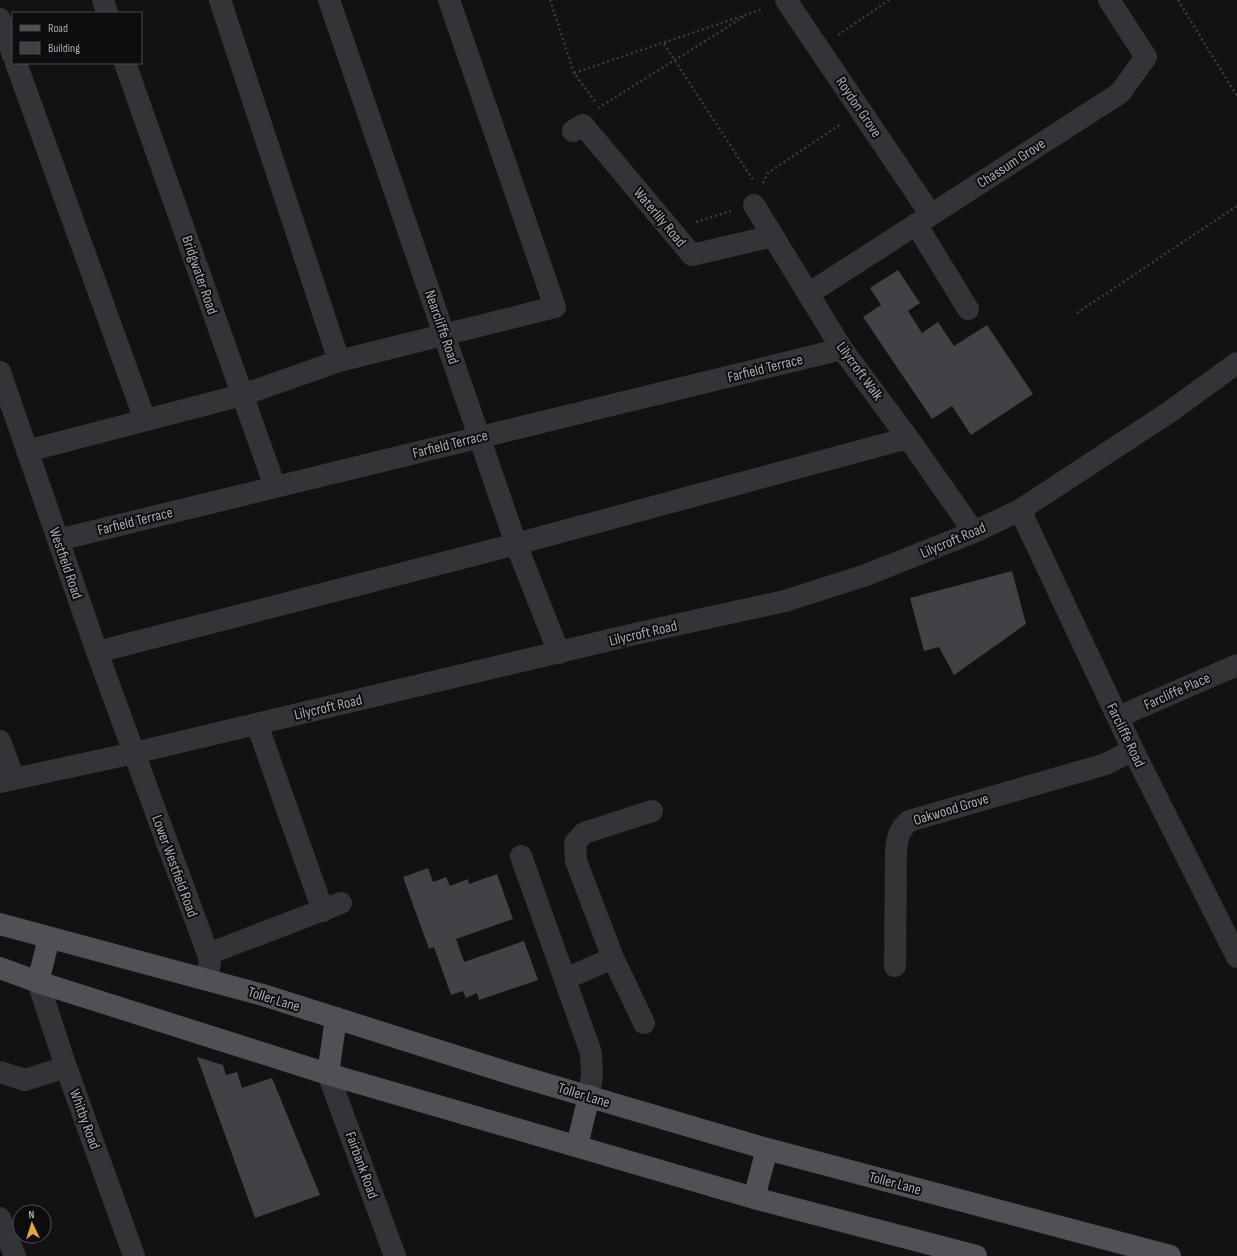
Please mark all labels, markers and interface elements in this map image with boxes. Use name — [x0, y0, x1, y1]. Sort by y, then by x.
legend — [12, 12, 142, 64]
text: Road — [48, 21, 68, 36]
text: Building — [48, 41, 80, 56]
street label: Roydon Grove — [831, 73, 886, 141]
street label: Chassum Grove — [973, 134, 1049, 193]
street label: Waterlily Road — [629, 184, 690, 251]
street label: Bridgwater Road — [177, 233, 222, 317]
street label: Nearcliffe Road — [420, 288, 463, 367]
street label: Lilycroft Walk — [832, 338, 887, 405]
street label: Farfield Terrace — [725, 350, 805, 387]
street label: Farfield Terrace — [410, 426, 490, 463]
street label: Farfield Terrace — [95, 503, 175, 540]
street label: Lilycroft Road — [918, 518, 989, 563]
street label: Westfield Road — [44, 525, 87, 601]
street label: Lilycroft Road — [607, 616, 679, 651]
street label: Farcliffe Place — [1141, 668, 1213, 715]
street label: Lilycroft Road — [292, 690, 364, 725]
street label: Farcliffe Road — [1102, 700, 1149, 770]
street label: Oakwood Grove — [911, 789, 991, 830]
street label: Lower Westfield Road — [147, 813, 202, 920]
street label: Toller Lane — [246, 983, 302, 1016]
street label: Toller Lane — [556, 1079, 612, 1112]
street label: Whitby Road — [65, 1086, 104, 1152]
street label: Fairbank Road — [341, 1129, 382, 1201]
street label: Toller Lane — [867, 1167, 923, 1200]
north arrow — [12, 1204, 52, 1244]
text: N — [28, 1208, 35, 1221]

